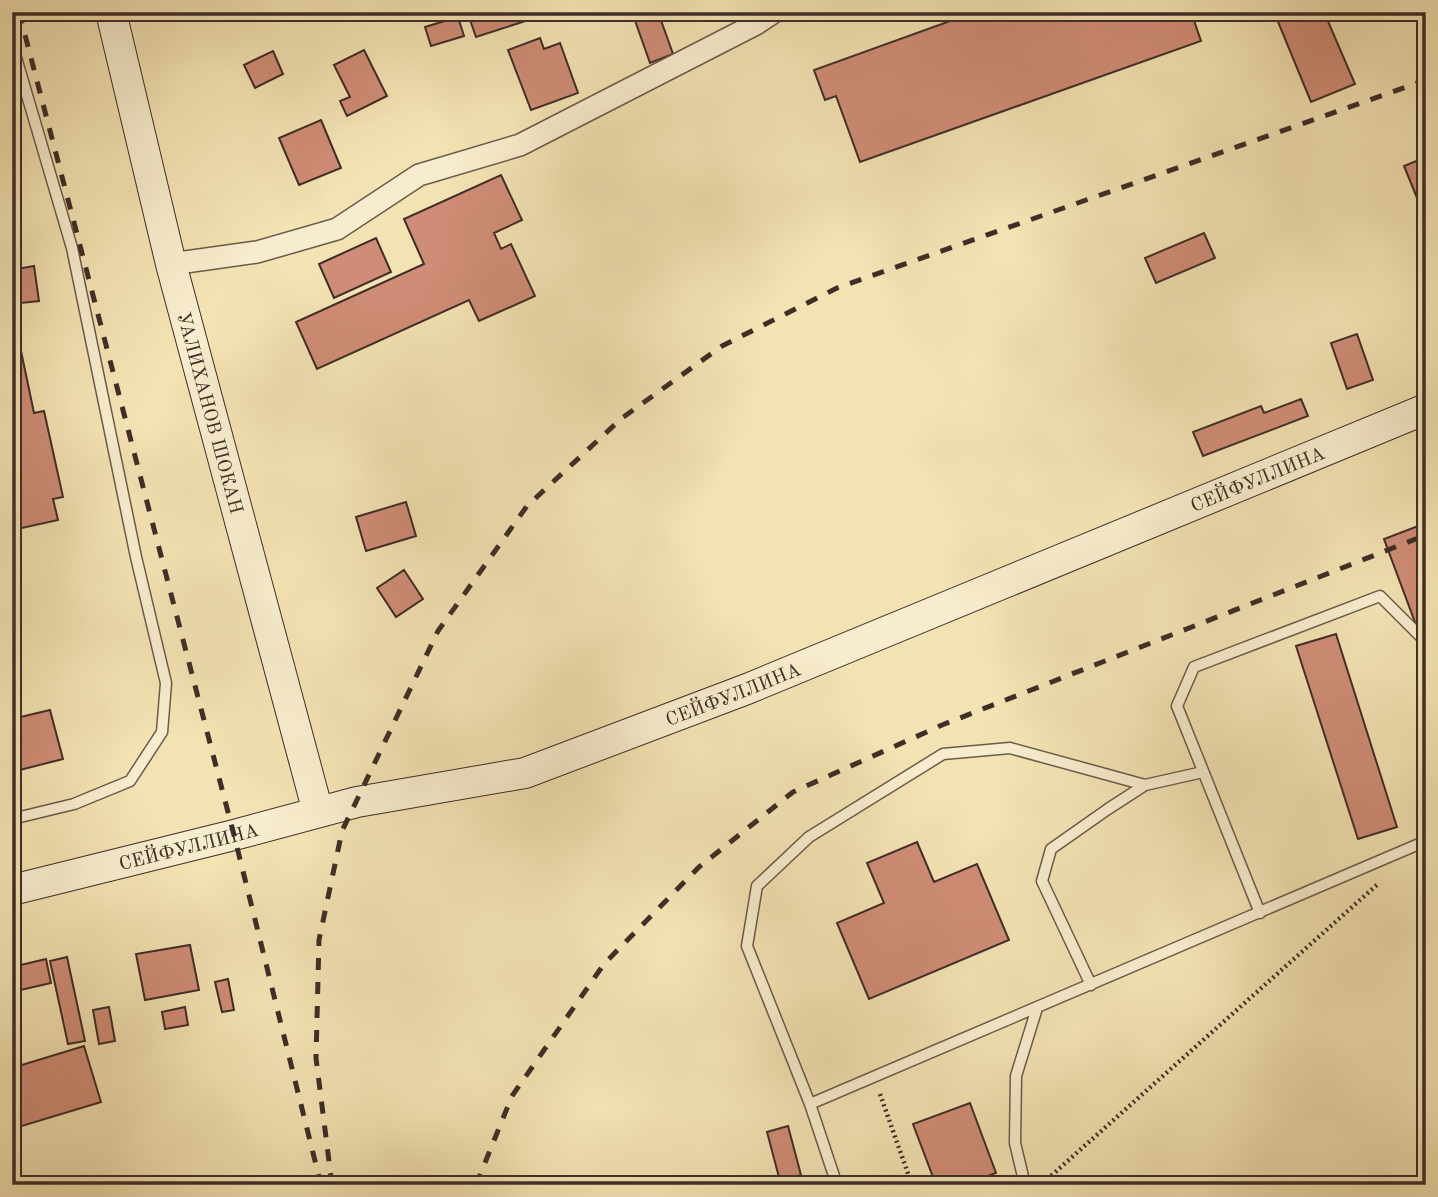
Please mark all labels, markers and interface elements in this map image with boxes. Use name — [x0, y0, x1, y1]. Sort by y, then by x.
street label: УАЛИХАНОВ ШОКАН — [172, 310, 245, 516]
street label: СЕЙФУЛЛИНА — [1189, 445, 1329, 517]
street label: СЕЙФУЛЛИНА — [664, 661, 804, 731]
street label: СЕЙФУЛЛИНА — [117, 822, 262, 875]

